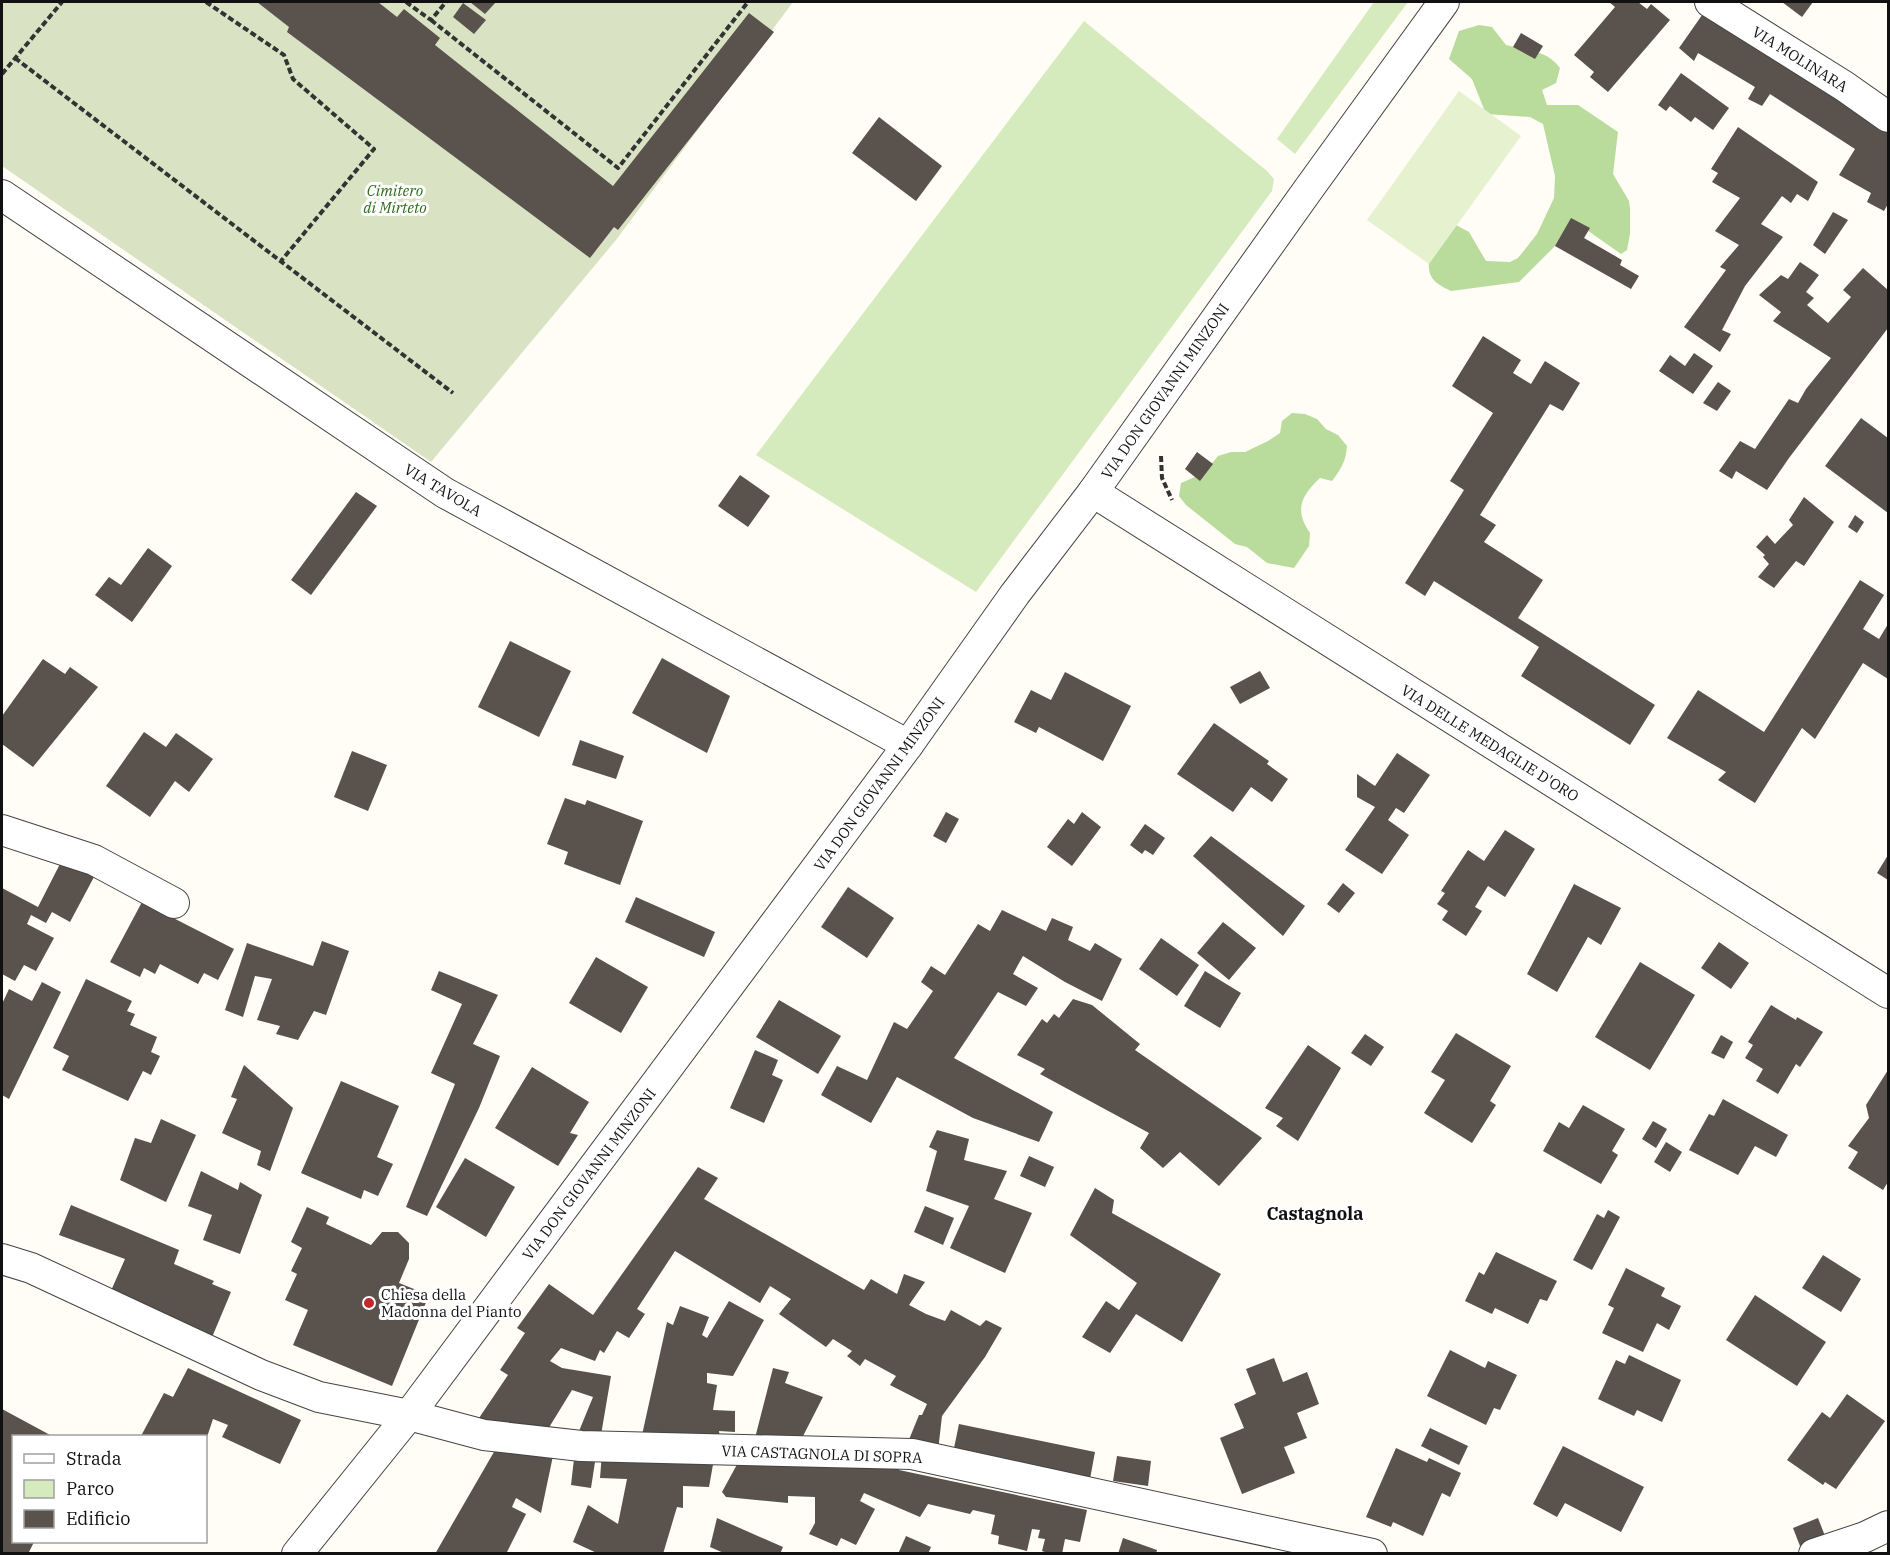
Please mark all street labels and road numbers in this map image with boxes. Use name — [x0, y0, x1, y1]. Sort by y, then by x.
street label: VIA MOLINARA — [1749, 22, 1852, 96]
street label: VIA DON GIOVANNI MINZONI — [1097, 299, 1233, 483]
street label: VIA TAVOLA — [401, 459, 486, 521]
street label: VIA DELLE MEDAGLIE D'ORO — [1398, 680, 1582, 806]
street label: VIA DON GIOVANNI MINZONI — [809, 693, 949, 875]
street label: VIA DON GIOVANNI MINZONI — [518, 1084, 660, 1264]
street label: VIA CASTAGNOLA DI SOPRA — [721, 1441, 923, 1467]

